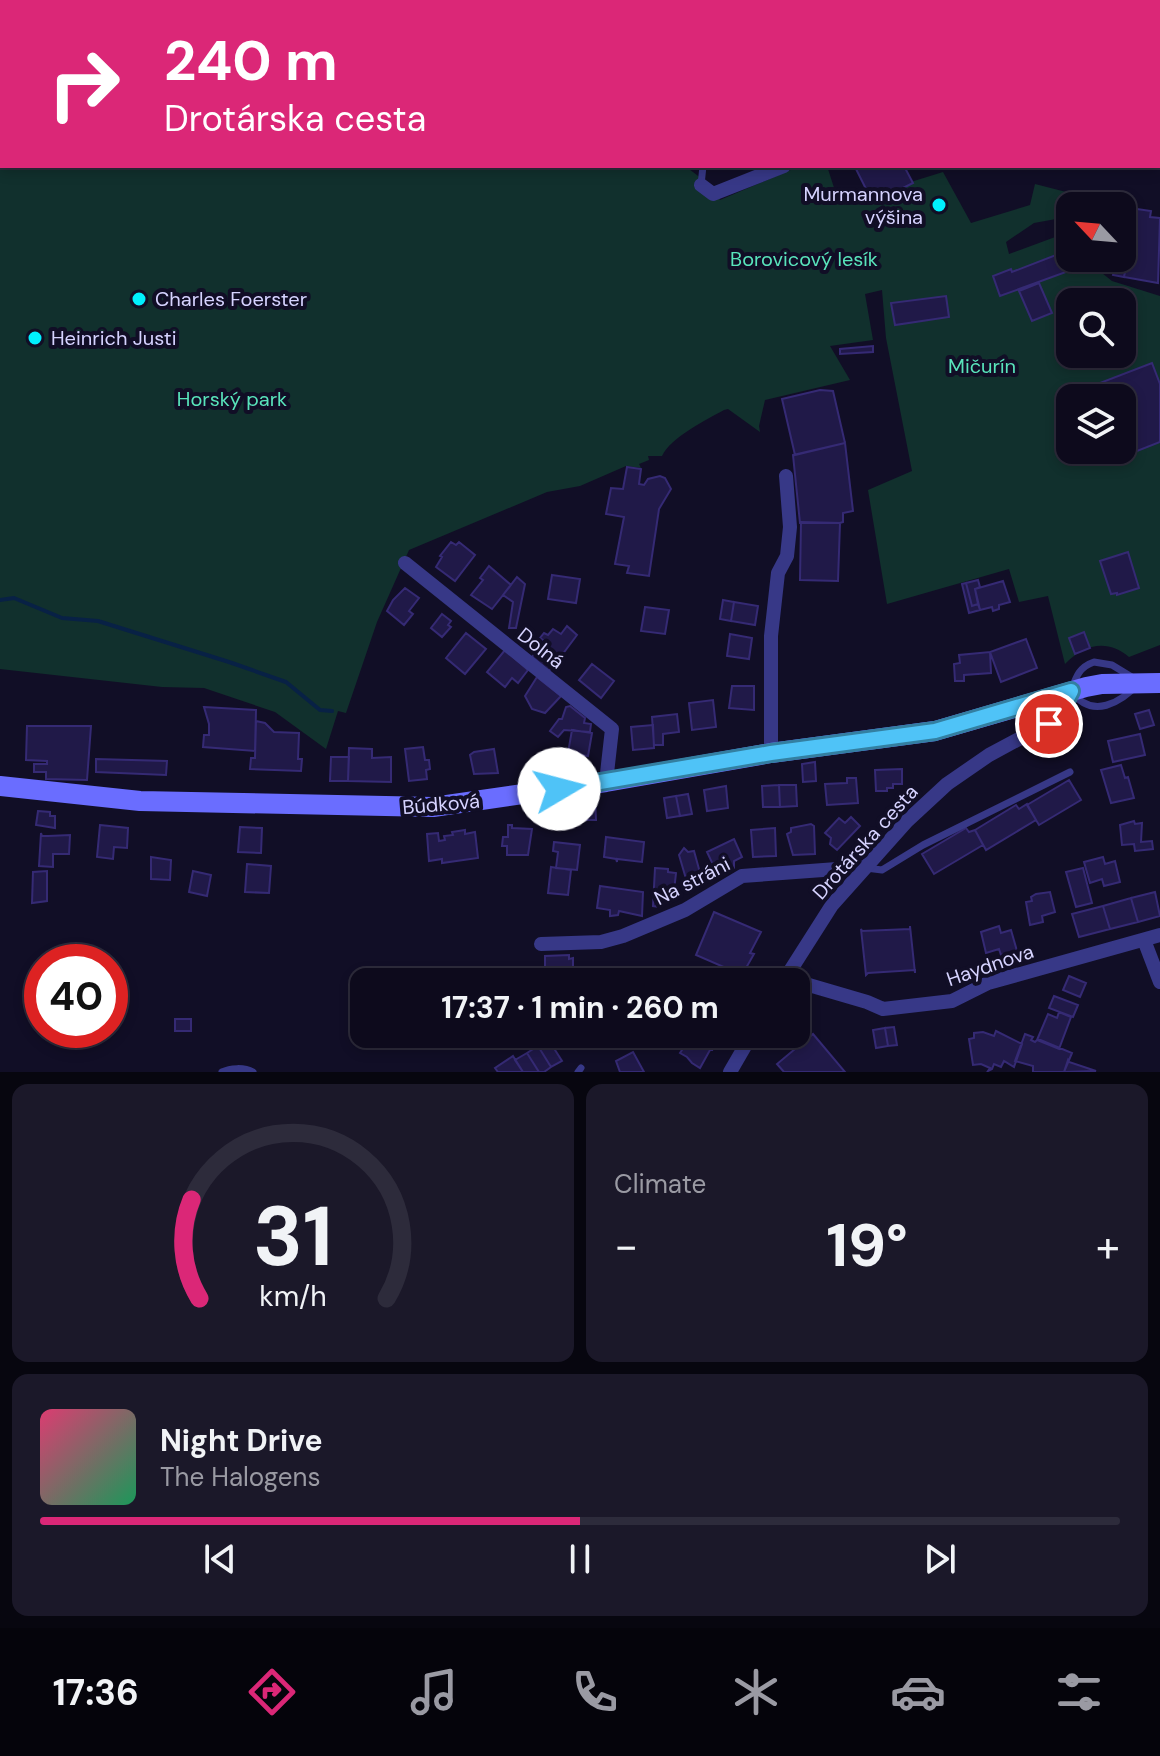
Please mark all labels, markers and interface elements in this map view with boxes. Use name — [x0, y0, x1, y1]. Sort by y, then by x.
text: 240 m — [164, 24, 338, 97]
icon: right — [32, 32, 136, 136]
text: Drotárska cesta — [164, 95, 426, 142]
place label: Murmannova výšina — [803, 181, 923, 230]
north arrow — [1056, 192, 1136, 272]
map controls — [1056, 192, 1136, 464]
marker: Murmannova výšina — [930, 196, 948, 214]
park label: Borovicový lesík — [730, 246, 878, 272]
place label: Charles Foerster — [155, 286, 307, 312]
button: search — [1056, 288, 1136, 368]
marker: Charles Foerster — [130, 290, 148, 308]
place label: Heinrich Justi — [51, 325, 176, 351]
marker: Heinrich Justi — [26, 329, 44, 347]
park label: Mičurín — [948, 353, 1016, 379]
button: layers — [1056, 384, 1136, 464]
park label: Horský park — [177, 386, 287, 412]
street label: Dolná — [512, 622, 570, 674]
pin — [1015, 690, 1083, 758]
icon: arrive — [1027, 702, 1071, 746]
position arrow — [517, 747, 601, 831]
street label: Drotárska cesta — [807, 779, 923, 905]
street label: Búdková — [401, 788, 481, 820]
street label: Na stráni — [650, 851, 734, 911]
street label: Haydnova — [943, 938, 1037, 992]
speed limit sign: 40 — [24, 944, 128, 1048]
text: 17:37 · 1 min · 260 m — [441, 988, 719, 1027]
text: Climate — [614, 1167, 706, 1201]
text: 31 — [253, 1182, 333, 1291]
text: 19° — [826, 1206, 908, 1285]
text: − — [614, 1217, 638, 1275]
text: + — [1096, 1217, 1120, 1275]
text: km/h — [259, 1278, 327, 1315]
text: Night Drive — [160, 1421, 323, 1460]
text: The Halogens — [160, 1460, 320, 1494]
icon: previous — [198, 1537, 242, 1581]
icon: pause — [558, 1537, 602, 1581]
icon: next — [918, 1537, 962, 1581]
icon: directions — [244, 1664, 300, 1720]
icon: music — [406, 1664, 462, 1720]
icon: phone — [567, 1664, 623, 1720]
icon: climate — [728, 1664, 784, 1720]
icon: car — [890, 1664, 946, 1720]
icon: filters — [1051, 1664, 1107, 1720]
text: 17:36 — [53, 1669, 139, 1716]

